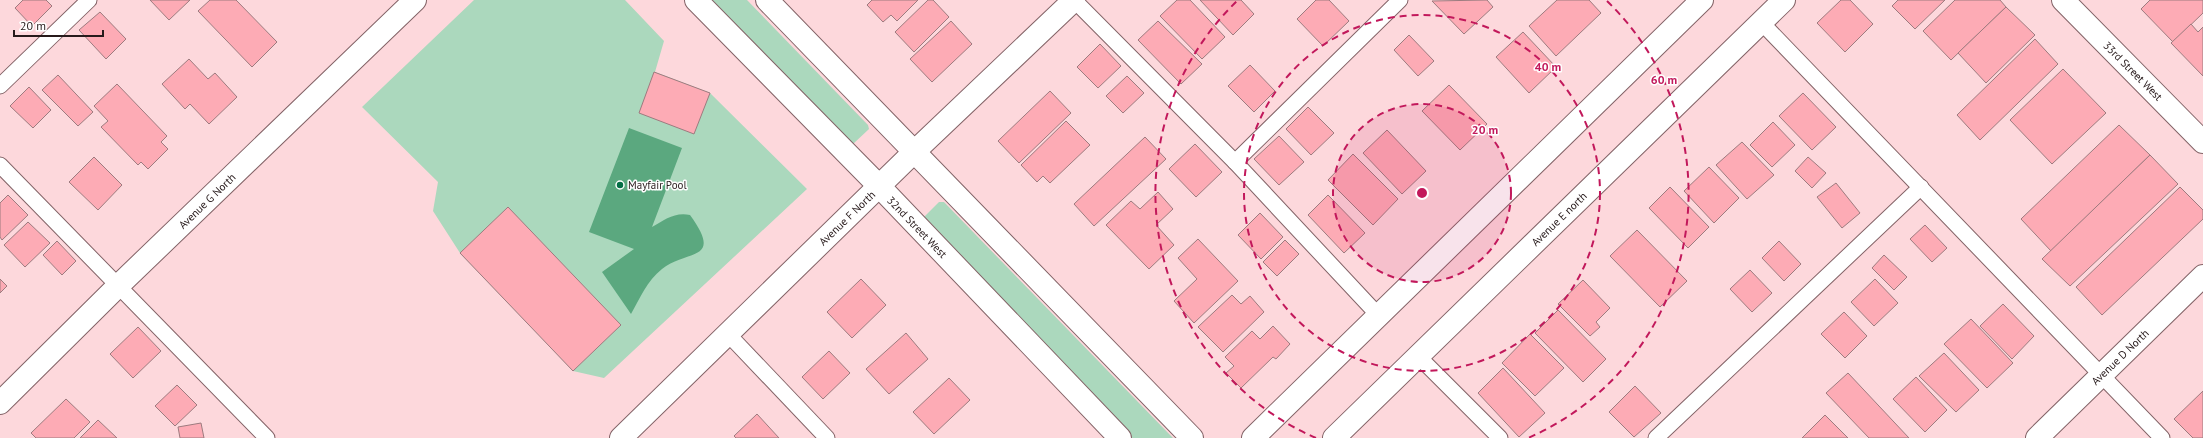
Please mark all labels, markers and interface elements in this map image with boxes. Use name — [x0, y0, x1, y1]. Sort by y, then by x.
scale bar — [14, 12, 103, 38]
text: 20 m — [20, 18, 46, 33]
street label: 33rd Street West — [2100, 38, 2166, 104]
text: 40 m — [1535, 59, 1561, 74]
text: 60 m — [1651, 72, 1677, 87]
text: 20 m — [1472, 122, 1498, 137]
street label: Avenue G North — [175, 170, 239, 232]
place label: Mayfair Pool — [628, 178, 687, 192]
marker: Mayfair Pool — [615, 180, 625, 190]
centre of rings — [1415, 186, 1429, 200]
street label: Avenue F North — [816, 188, 878, 248]
street label: Avenue E north — [1528, 189, 1590, 249]
street label: 32nd Street West — [884, 193, 950, 261]
street label: Avenue D North — [2088, 326, 2152, 388]

